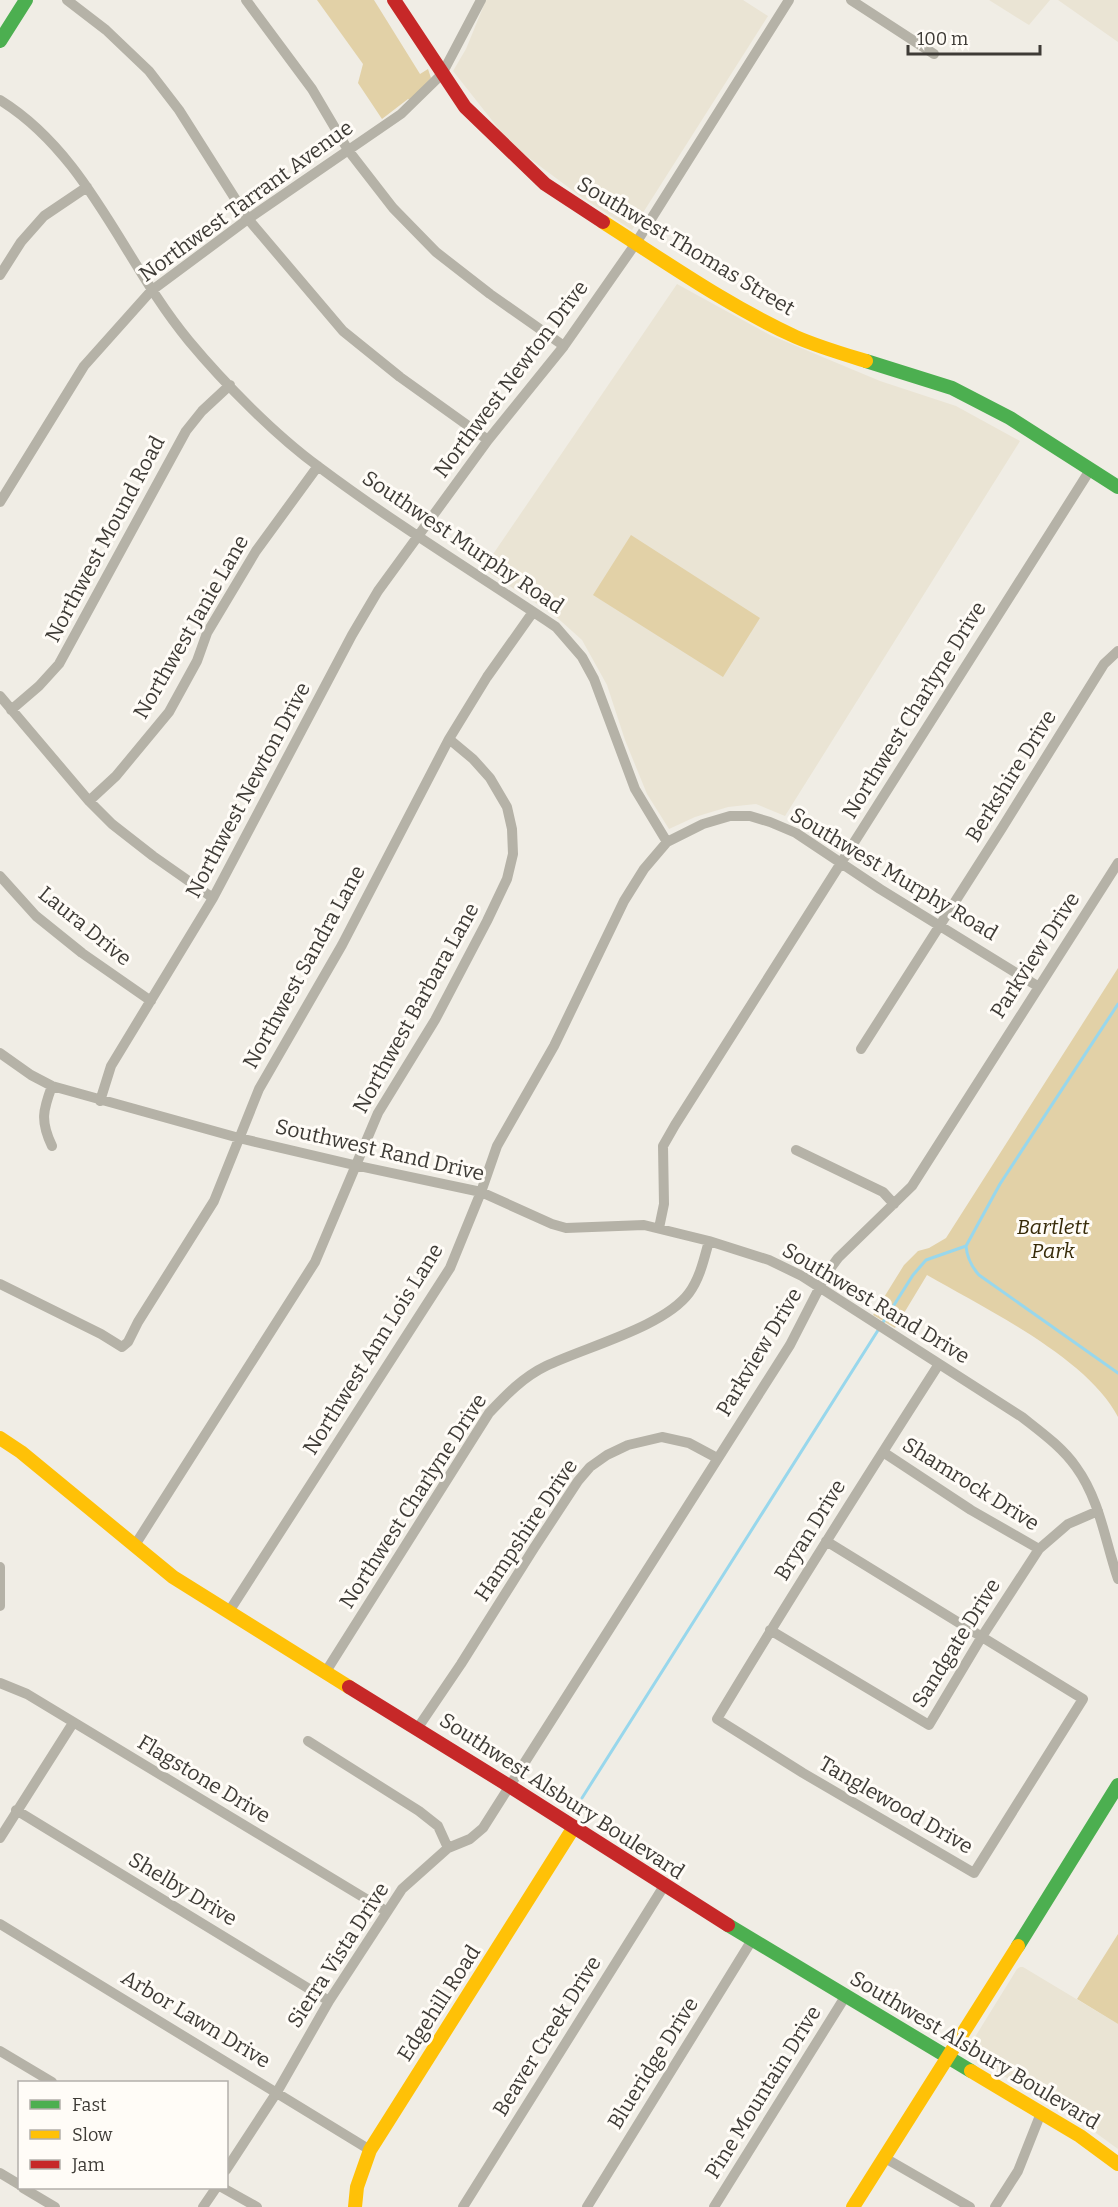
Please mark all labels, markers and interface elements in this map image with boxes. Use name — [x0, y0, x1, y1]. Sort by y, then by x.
scale bar — [908, 18, 1040, 56]
text: 100 m — [917, 28, 968, 50]
street label: Northwest Tarrant Avenue — [134, 115, 358, 287]
street label: Southwest Thomas Street — [572, 171, 800, 322]
street label: Northwest Newton Drive — [428, 275, 594, 483]
street label: Northwest Mound Road — [40, 431, 170, 647]
street label: Southwest Murphy Road — [357, 465, 569, 619]
street label: Northwest Janie Lane — [128, 530, 254, 724]
street label: Northwest Charlyne Drive — [836, 597, 992, 823]
street label: Northwest Newton Drive — [180, 678, 316, 902]
street label: Berkshire Drive — [960, 705, 1062, 847]
street label: Southwest Murphy Road — [786, 802, 1002, 946]
street label: Northwest Sandra Lane — [237, 861, 371, 1073]
street label: Laura Drive — [33, 881, 137, 971]
street label: Parkview Drive — [985, 887, 1085, 1023]
street label: Northwest Barbara Lane — [347, 898, 485, 1118]
street label: Southwest Rand Drive — [273, 1113, 487, 1187]
park label: Bartlett Park — [1017, 1214, 1090, 1264]
street label: Southwest Rand Drive — [778, 1237, 974, 1369]
street label: Northwest Ann Lois Lane — [297, 1239, 449, 1459]
street label: Parkview Drive — [711, 1283, 807, 1421]
street label: Northwest Charlyne Drive — [334, 1389, 492, 1613]
street label: Shamrock Drive — [898, 1432, 1044, 1536]
street label: Hampshire Drive — [469, 1454, 583, 1606]
street label: Bryan Drive — [769, 1475, 851, 1585]
street label: Sandgate Drive — [906, 1574, 1006, 1712]
street label: Southwest Alsbury Boulevard — [435, 1707, 689, 1885]
street label: Flagstone Drive — [133, 1729, 275, 1829]
street label: Tanglewood Drive — [814, 1750, 978, 1860]
street label: Shelby Drive — [124, 1846, 242, 1932]
street label: Sierra Vista Drive — [281, 1878, 395, 2032]
street label: Edgehill Road — [392, 1940, 486, 2066]
street label: Beaver Creek Drive — [487, 1951, 607, 2121]
street label: Arbor Lawn Drive — [117, 1964, 275, 2074]
street label: Southwest Alsbury Boulevard — [845, 1965, 1105, 2135]
street label: Blueridge Drive — [602, 1992, 704, 2134]
street label: Pine Mountain Drive — [699, 2001, 827, 2183]
legend — [18, 2081, 228, 2189]
text: Fast — [72, 2094, 107, 2116]
text: Slow — [72, 2124, 113, 2146]
text: Jam — [71, 2154, 105, 2176]

